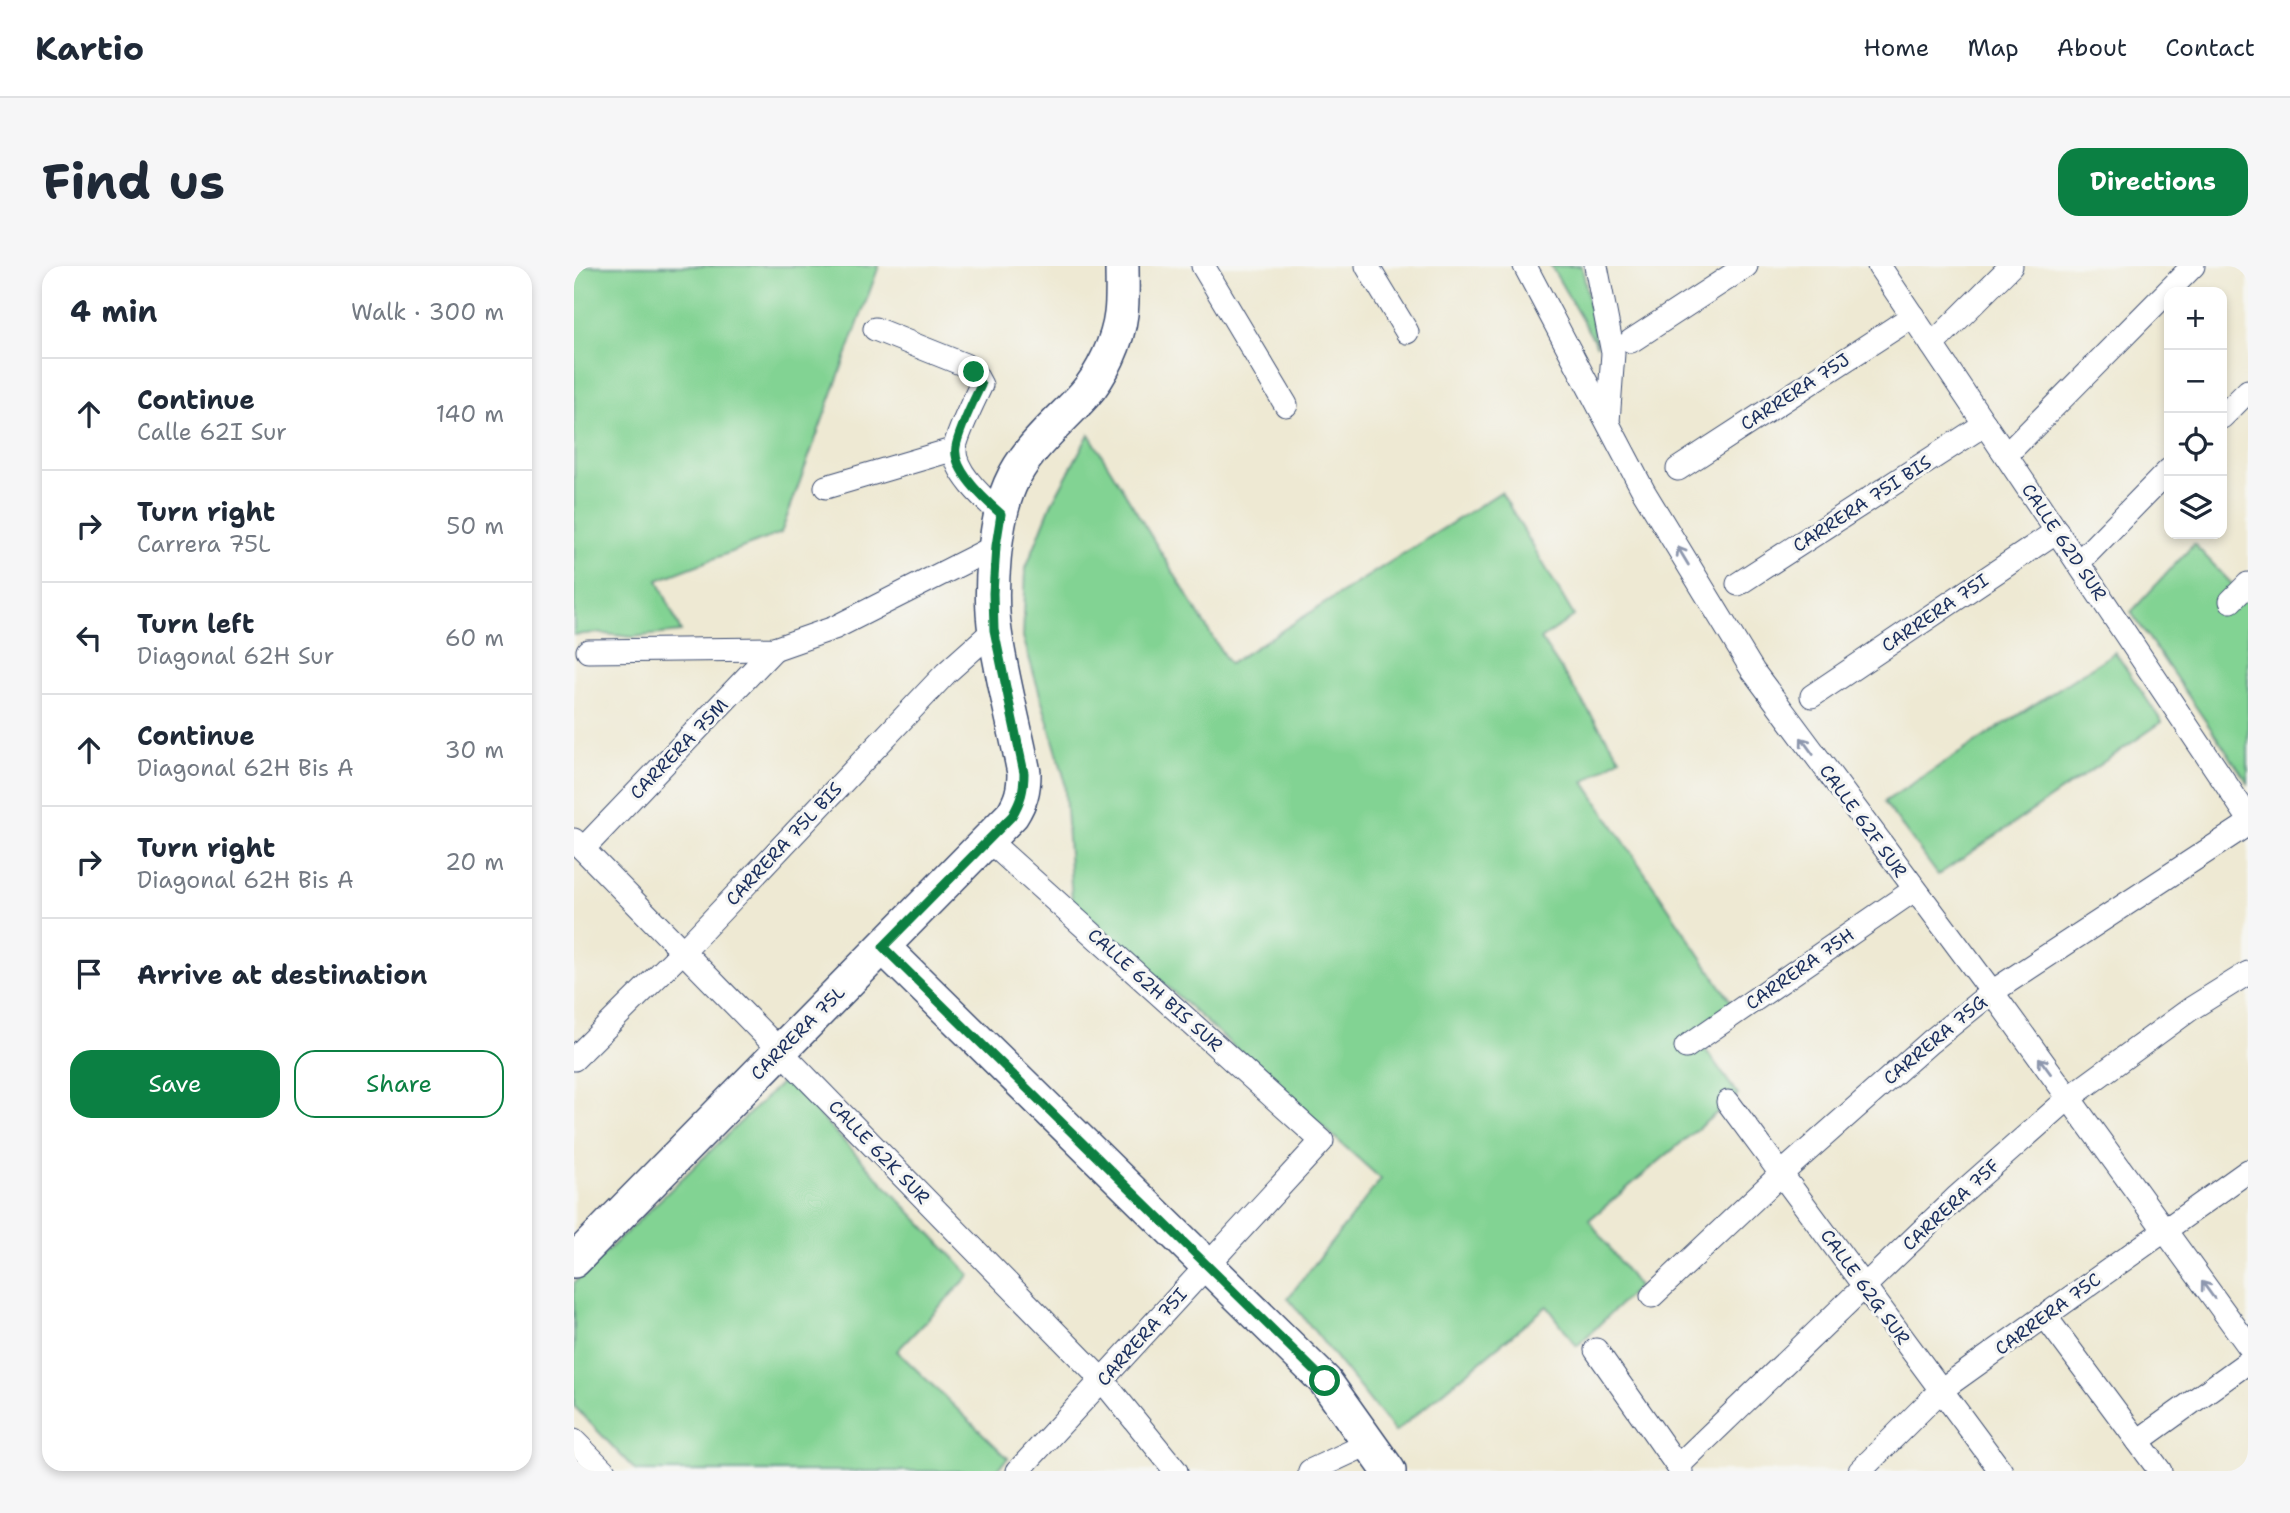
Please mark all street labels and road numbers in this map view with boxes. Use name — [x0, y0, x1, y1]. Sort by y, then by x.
street label: CARRERA 75J — [1736, 348, 1854, 436]
street label: CARRERA 75I BIS — [1788, 450, 1936, 558]
street label: CALLE 62D SUR — [2016, 479, 2112, 605]
street label: CARRERA 75I — [1877, 568, 1993, 658]
street label: CARRERA 75M — [625, 693, 733, 805]
street label: CALLE 62F SUR — [1814, 760, 1912, 882]
street label: CARRERA 75L BIS — [720, 777, 848, 911]
street label: CALLE 62H BIS SUR — [1083, 923, 1227, 1057]
street label: CARRERA 75H — [1741, 923, 1859, 1015]
street label: CARRERA 75L — [746, 981, 850, 1085]
street label: CARRERA 75G — [1878, 989, 1992, 1090]
street label: CALLE 62K SUR — [823, 1095, 935, 1209]
street label: CARRERA 75F — [1897, 1154, 2005, 1256]
street label: CALLE 62G SUR — [1815, 1224, 1915, 1350]
street label: CARRERA 75C — [1990, 1267, 2106, 1361]
street label: CARRERA 75I — [1092, 1283, 1192, 1391]

